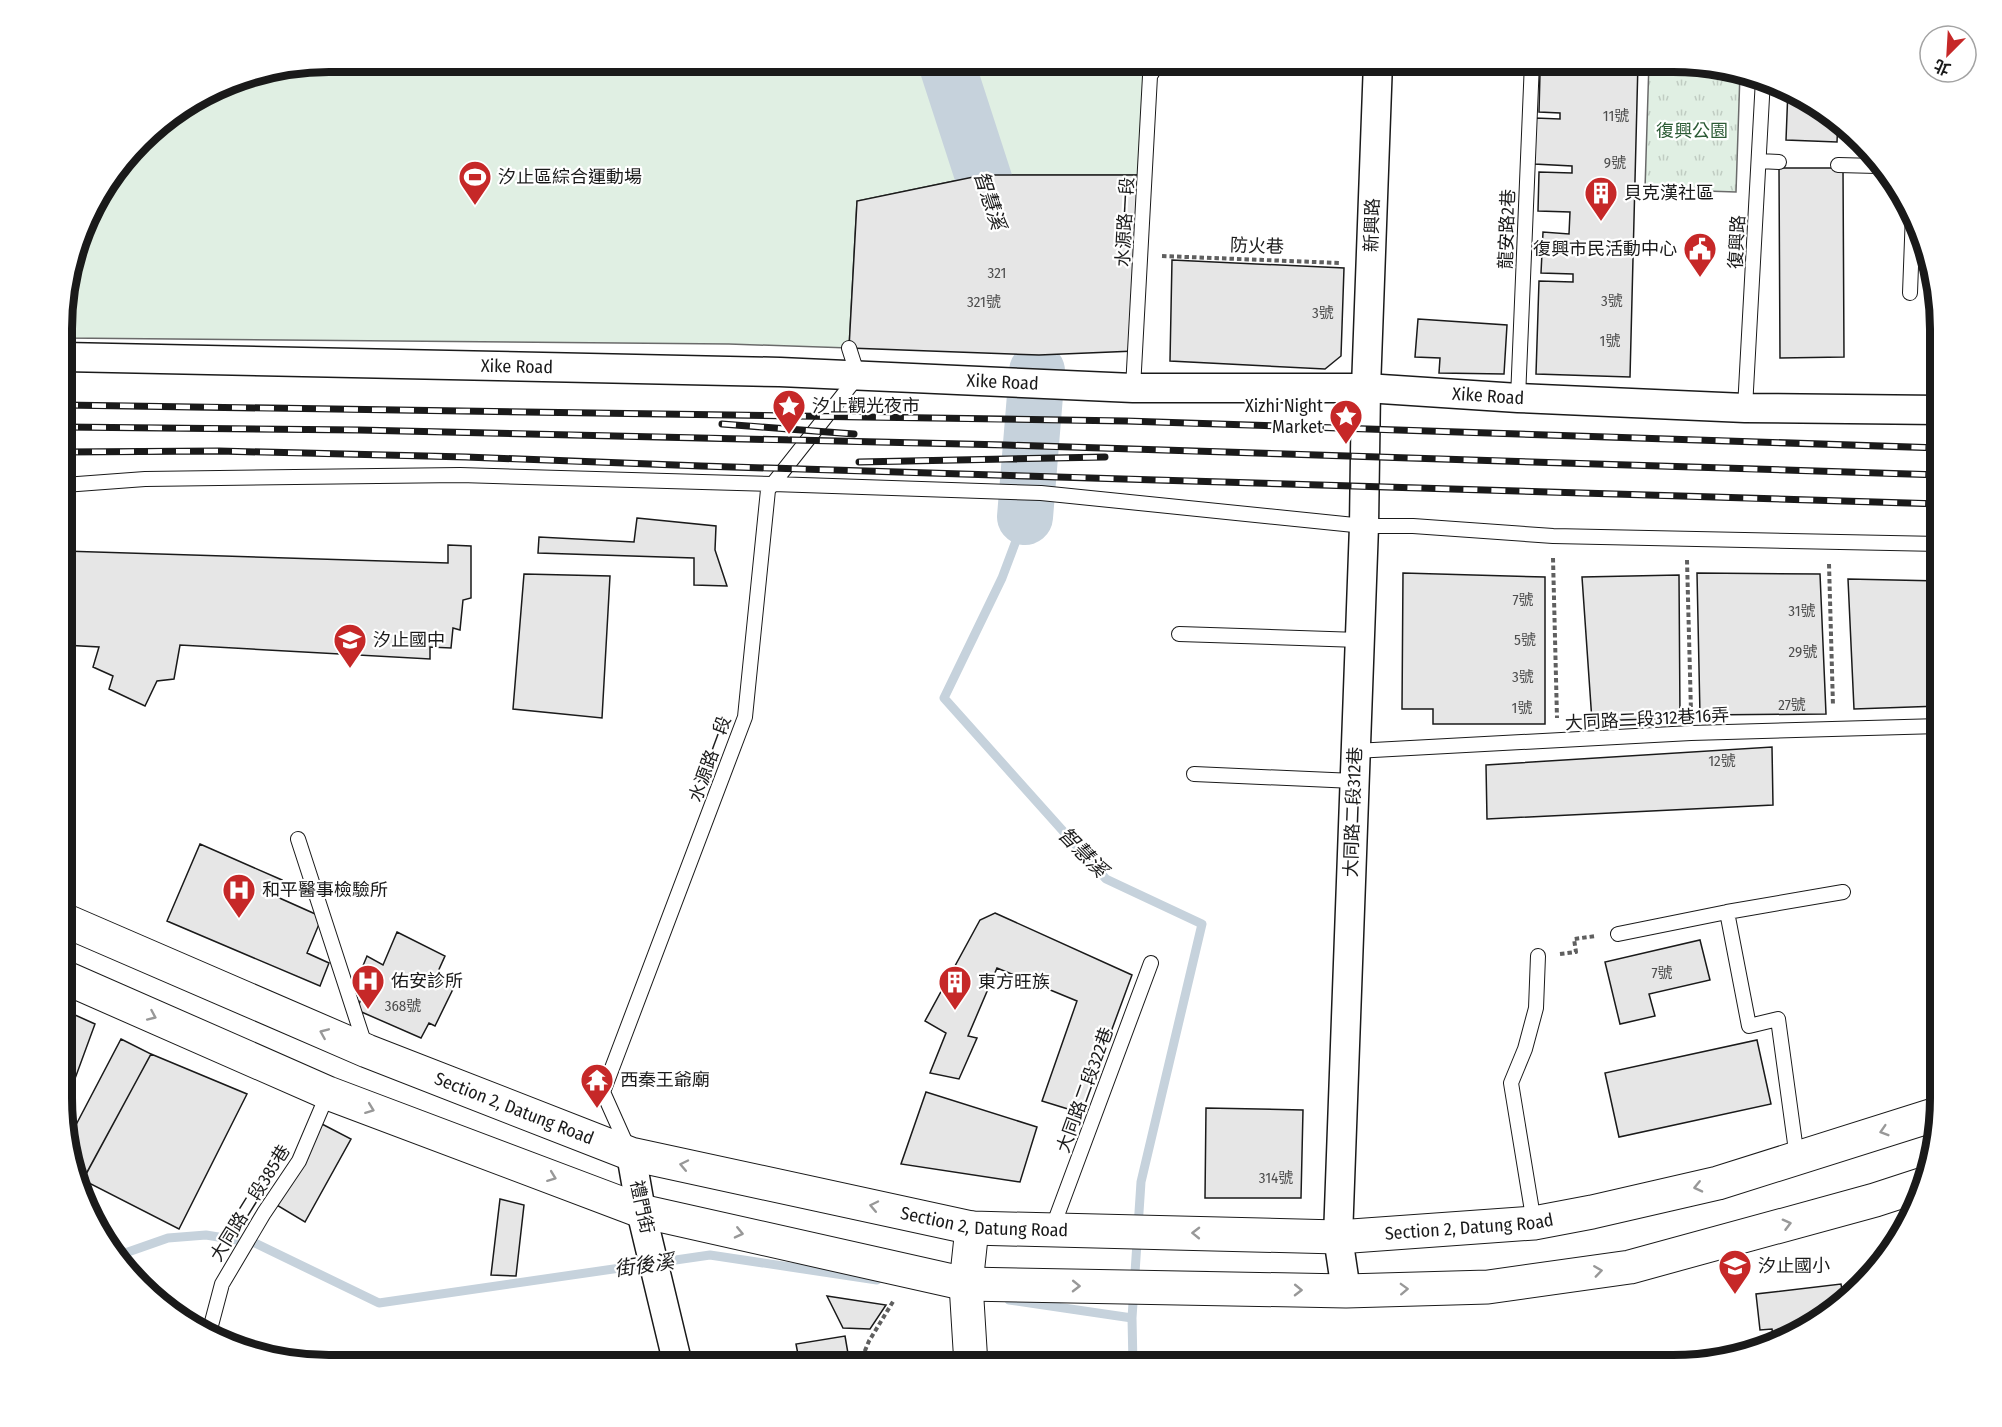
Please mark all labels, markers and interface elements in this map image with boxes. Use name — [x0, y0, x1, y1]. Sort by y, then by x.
north arrow — [1918, 24, 1978, 84]
text: 北 — [1931, 55, 1953, 79]
house number: 11號 — [1603, 107, 1629, 125]
park label: 復興公園 — [1656, 120, 1728, 142]
house number: 9號 — [1604, 154, 1626, 172]
sports icon: 汐止區綜合運動場 — [457, 159, 493, 206]
place label: 汐止區綜合運動場 — [498, 166, 642, 188]
water label: 智慧溪 — [969, 168, 1012, 235]
building icon: 貝克漢社區 — [1583, 175, 1619, 222]
street label: 水源路一段 — [1112, 176, 1138, 268]
place label: 貝克漢社區 — [1624, 182, 1714, 204]
street label: 龍安路2巷 — [1495, 189, 1519, 269]
street label: 新興路 — [1360, 198, 1384, 252]
street label: 復興路 — [1725, 214, 1749, 270]
public building icon: 復興市民活動中心 — [1682, 231, 1718, 278]
street label: 防火巷 — [1230, 234, 1284, 258]
place label: 復興市民活動中心 — [1533, 238, 1677, 260]
house number: 321 — [988, 264, 1006, 282]
house number: 3號 — [1601, 292, 1623, 310]
house number: 321號 — [967, 293, 1001, 311]
house number: 3號 — [1312, 304, 1334, 322]
house number: 1號 — [1600, 332, 1620, 350]
street label: Xike Road — [481, 355, 553, 378]
street label: Xike Road — [966, 369, 1039, 395]
street label: Xike Road — [1452, 383, 1525, 409]
place icon: 汐止觀光夜市 — [771, 388, 807, 435]
place label: 汐止觀光夜市 — [812, 395, 920, 417]
place label: Xizhi Night Market — [1245, 395, 1323, 438]
place icon: Xizhi Night Market — [1328, 398, 1364, 445]
house number: 7號 — [1512, 591, 1534, 609]
house number: 31號 — [1788, 602, 1816, 620]
school or university icon: 汐止國中 — [332, 622, 368, 669]
place label: 汐止國中 — [373, 629, 445, 651]
house number: 5號 — [1514, 631, 1536, 649]
house number: 29號 — [1789, 643, 1817, 661]
house number: 3號 — [1512, 668, 1534, 686]
house number: 27號 — [1778, 696, 1806, 714]
house number: 1號 — [1512, 699, 1532, 717]
street label: 大同路二段312巷16弄 — [1564, 704, 1730, 734]
street label: 水源路一段 — [684, 713, 736, 805]
street label: 大同路二段312巷 — [1340, 746, 1366, 878]
house number: 12號 — [1708, 752, 1736, 770]
water label: 智慧溪 — [1054, 822, 1115, 884]
hospital icon: 和平醫事檢驗所 — [221, 872, 257, 919]
place label: 和平醫事檢驗所 — [262, 879, 388, 901]
hospital icon: 佑安診所 — [350, 963, 386, 1010]
building icon: 東方旺族 — [937, 964, 973, 1011]
house number: 7號 — [1651, 964, 1673, 982]
place label: 佑安診所 — [391, 970, 463, 992]
place label: 東方旺族 — [978, 971, 1050, 993]
house number: 368號 — [385, 997, 421, 1015]
one-way arrow — [145, 1008, 156, 1020]
street label: 大同路二段322巷 — [1052, 1024, 1118, 1156]
one-way arrow — [319, 1028, 330, 1040]
temple icon: 西秦王爺廟 — [579, 1062, 615, 1109]
street label: Section 2, Datung Road — [431, 1067, 597, 1149]
place label: 西秦王爺廟 — [620, 1069, 710, 1091]
one-way arrow — [364, 1102, 375, 1114]
one-way arrow — [1879, 1123, 1890, 1136]
street label: 大同路二段385巷 — [205, 1141, 295, 1265]
one-way arrow — [679, 1160, 689, 1173]
house number: 314號 — [1259, 1169, 1293, 1187]
one-way arrow — [546, 1170, 557, 1183]
street label: 禮門街 — [626, 1178, 658, 1236]
one-way arrow — [1693, 1180, 1703, 1193]
one-way arrow — [869, 1201, 879, 1214]
street label: Section 2, Datung Road — [898, 1202, 1068, 1241]
street label: Section 2, Datung Road — [1384, 1209, 1555, 1245]
one-way arrow — [1781, 1219, 1792, 1231]
one-way arrow — [734, 1225, 744, 1238]
one-way arrow — [1191, 1227, 1200, 1239]
school or university icon: 汐止國小 — [1717, 1248, 1753, 1295]
water label: 街後溪 — [613, 1249, 678, 1281]
place label: 汐止國小 — [1758, 1255, 1830, 1277]
one-way arrow — [1594, 1266, 1603, 1278]
one-way arrow — [1072, 1279, 1081, 1292]
one-way arrow — [1400, 1283, 1409, 1296]
one-way arrow — [1294, 1284, 1303, 1296]

